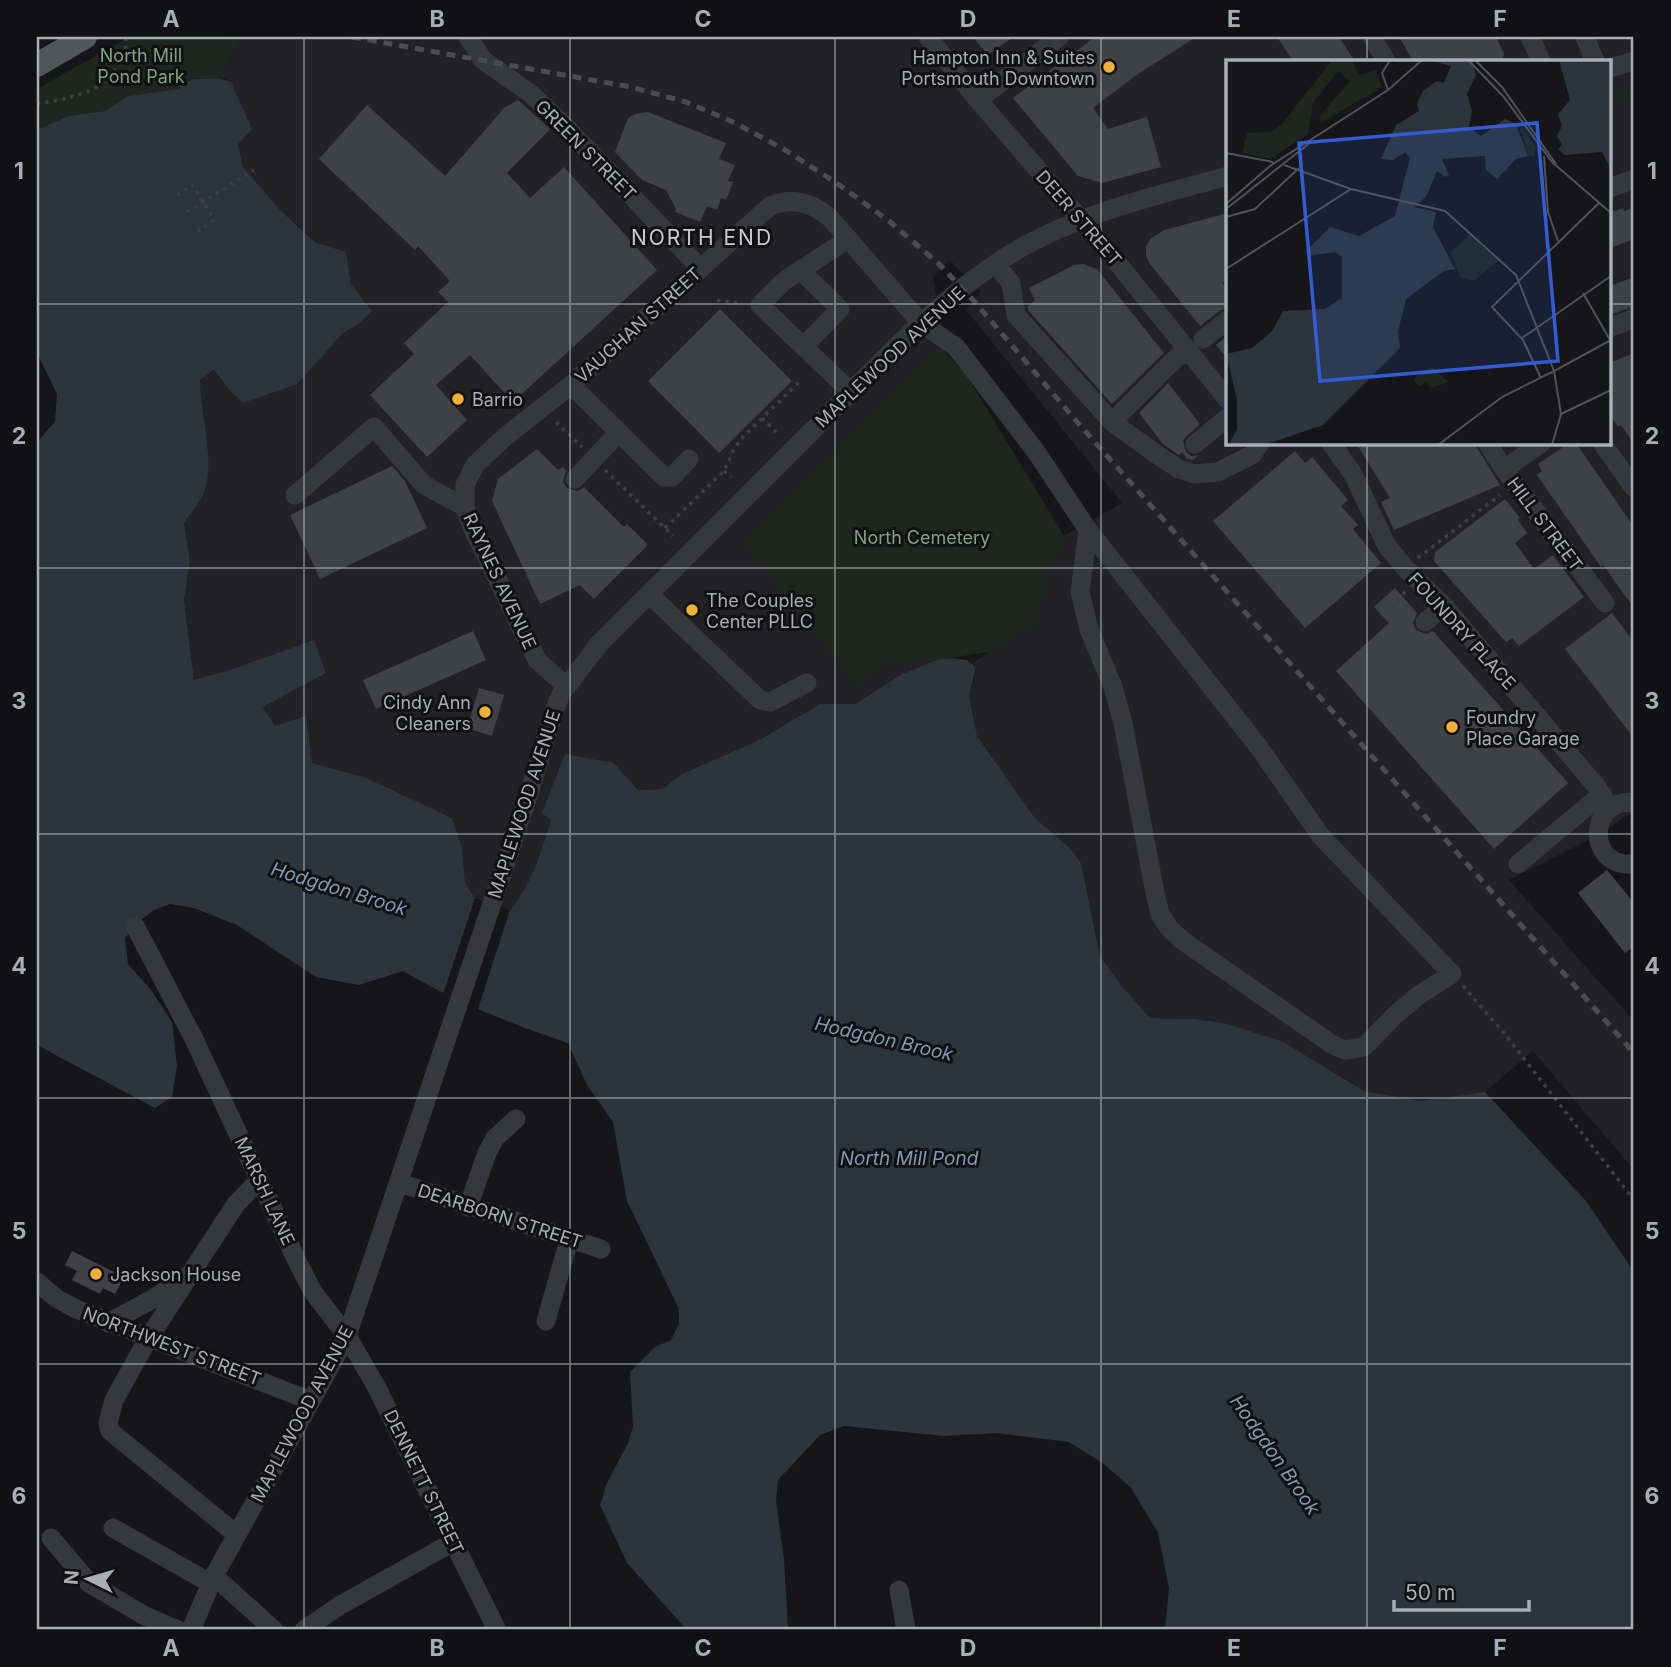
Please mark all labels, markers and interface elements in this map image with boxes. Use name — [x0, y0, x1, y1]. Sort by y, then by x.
text: A — [162, 5, 180, 33]
text: B — [429, 5, 445, 33]
text: C — [694, 5, 712, 33]
text: D — [960, 5, 976, 33]
text: E — [1227, 5, 1241, 33]
text: F — [1493, 5, 1507, 33]
park label: North Mill Pond Park — [97, 45, 185, 87]
place label: Hampton Inn & Suites Portsmouth Downtown — [901, 47, 1095, 89]
marker: Hampton Inn & Suites Portsmouth Downtown — [1101, 59, 1117, 75]
inset map — [1226, 60, 1612, 444]
street label: GREEN STREET — [531, 95, 641, 205]
text: 1 — [14, 157, 24, 185]
text: 1 — [1647, 157, 1657, 185]
street label: DEER STREET — [1032, 166, 1126, 270]
district label: NORTH END — [631, 225, 773, 250]
street label: VAUGHAN STREET — [571, 263, 705, 387]
street label: MAPLEWOOD AVENUE — [811, 282, 969, 432]
place label: Barrio — [472, 389, 523, 410]
marker: Barrio — [450, 391, 466, 407]
text: 2 — [12, 422, 26, 450]
text: 2 — [1645, 422, 1659, 450]
street label: HILL STREET — [1503, 473, 1587, 575]
street label: RAYNES AVENUE — [459, 509, 541, 653]
park label: North Cemetery — [854, 527, 990, 548]
street label: FOUNDRY PLACE — [1404, 568, 1520, 694]
place label: The Couples Center PLLC — [706, 590, 814, 632]
marker: The Couples Center PLLC — [684, 602, 700, 618]
text: 3 — [12, 687, 26, 715]
text: 3 — [1645, 687, 1659, 715]
place label: Cindy Ann Cleaners — [383, 692, 471, 734]
marker: Cindy Ann Cleaners — [477, 704, 493, 720]
street label: MAPLEWOOD AVENUE — [484, 707, 564, 901]
place label: Foundry Place Garage — [1466, 707, 1580, 749]
marker: Foundry Place Garage — [1444, 719, 1460, 735]
water label: Hodgdon Brook — [268, 857, 410, 921]
text: 4 — [11, 952, 27, 980]
text: 4 — [1644, 952, 1660, 980]
water label: Hodgdon Brook — [813, 1012, 956, 1066]
street label: MARSH LANE — [231, 1133, 299, 1249]
water label: North Mill Pond — [840, 1147, 979, 1170]
street label: DEARBORN STREET — [415, 1180, 585, 1252]
text: 5 — [12, 1217, 26, 1245]
text: 5 — [1645, 1217, 1659, 1245]
place label: Jackson House — [110, 1264, 241, 1285]
marker: Jackson House — [88, 1266, 104, 1282]
street label: NORTHWEST STREET — [80, 1302, 264, 1390]
street label: MAPLEWOOD AVENUE — [247, 1322, 357, 1506]
water label: Hodgdon Brook — [1225, 1391, 1325, 1520]
street label: DENNETT STREET — [380, 1406, 468, 1558]
text: 6 — [12, 1482, 26, 1510]
text: 6 — [1645, 1482, 1659, 1510]
north arrow — [52, 1544, 122, 1614]
text: N — [59, 1569, 84, 1586]
scale bar — [1394, 1569, 1529, 1613]
text: 50 m — [1405, 1580, 1455, 1605]
text: A — [162, 1634, 180, 1662]
text: B — [429, 1634, 445, 1662]
text: C — [694, 1634, 712, 1662]
text: D — [960, 1634, 976, 1662]
text: E — [1227, 1634, 1241, 1662]
text: F — [1493, 1634, 1507, 1662]

